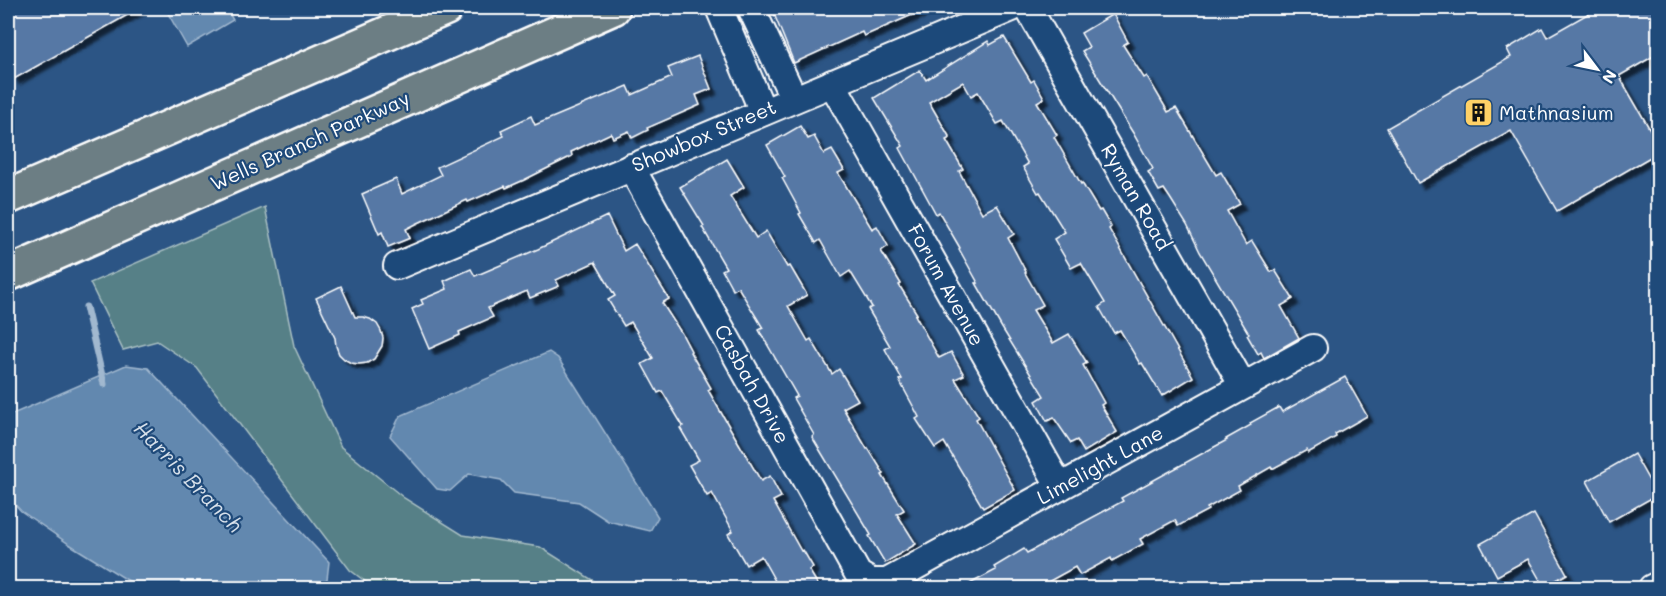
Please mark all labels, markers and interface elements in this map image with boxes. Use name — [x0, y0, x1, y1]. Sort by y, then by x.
north arrow — [1567, 39, 1627, 99]
text: N — [1598, 66, 1622, 88]
street label: Wells Branch Parkway — [206, 84, 413, 196]
street label: Showbox Street — [627, 93, 780, 177]
building icon: Mathnasium — [1462, 97, 1494, 129]
place label: Mathnasium — [1499, 99, 1614, 125]
street label: Ryman Road — [1096, 138, 1178, 255]
street label: Forum Avenue — [903, 219, 991, 350]
street label: Casbah Drive — [709, 319, 796, 448]
water label: Harris Branch — [129, 414, 249, 538]
street label: Limelight Lane — [1032, 419, 1167, 510]

